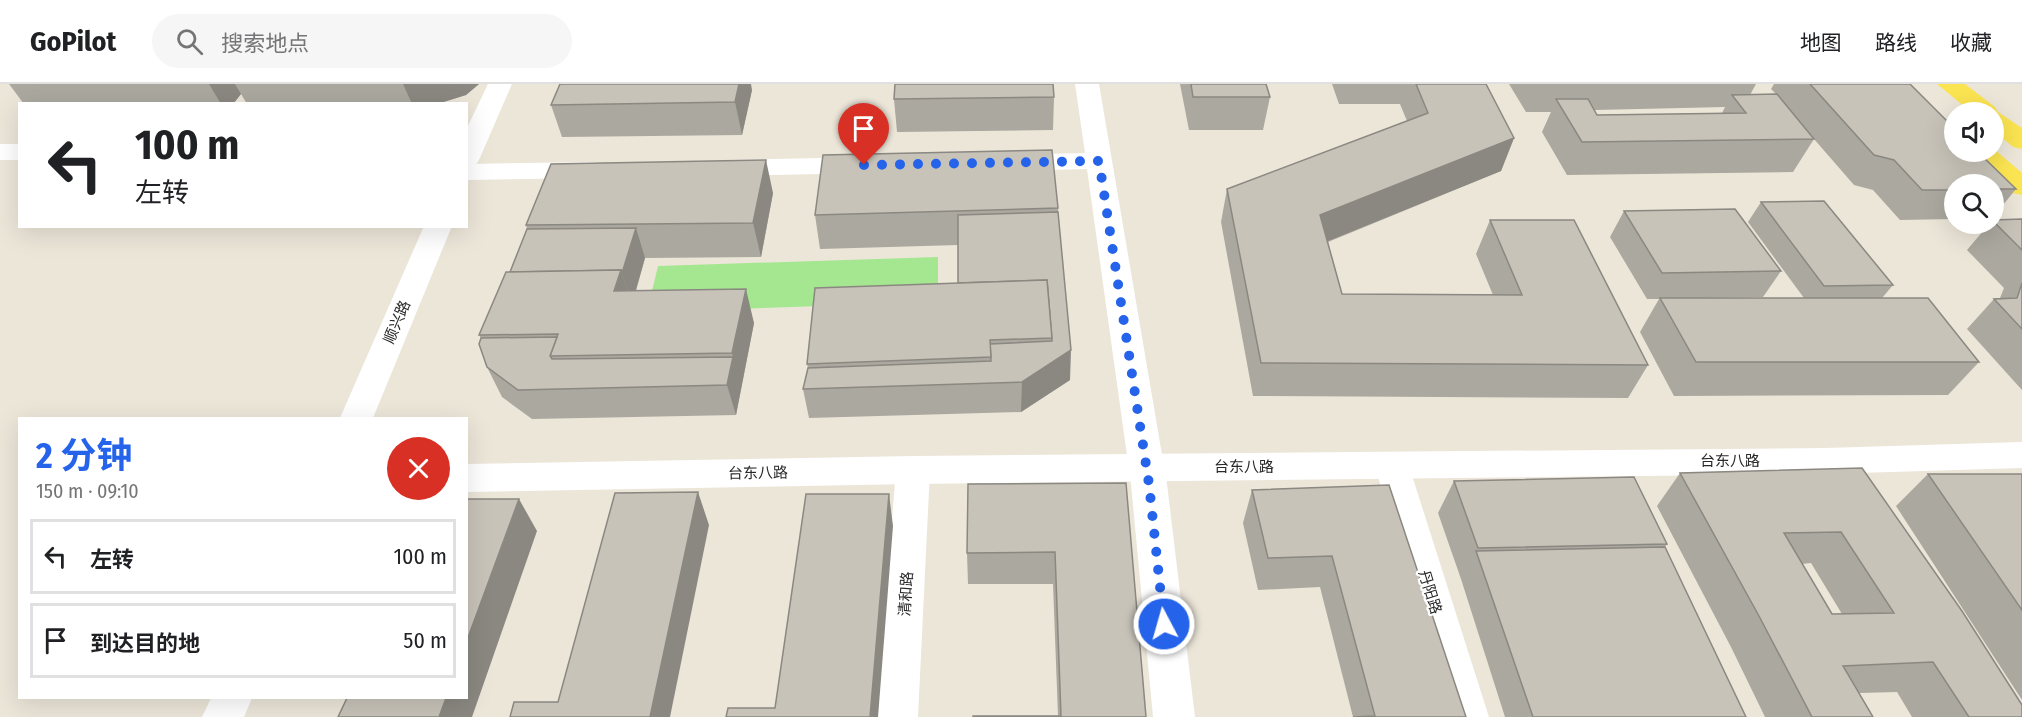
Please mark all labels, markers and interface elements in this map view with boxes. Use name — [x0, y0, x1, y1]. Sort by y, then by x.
search box — [152, 14, 572, 68]
text: GoPilot — [30, 25, 116, 58]
icon: search — [173, 25, 206, 58]
text: 搜索地点 — [221, 30, 309, 57]
text: 地图 — [1800, 30, 1842, 56]
text: 路线 — [1875, 30, 1917, 56]
text: 收藏 — [1950, 30, 1992, 56]
map controls — [1944, 102, 2004, 234]
button: sound — [1944, 102, 2004, 162]
pin — [838, 103, 889, 165]
icon: arrive — [847, 112, 880, 145]
text: 100 m — [135, 120, 239, 170]
icon: left — [36, 126, 114, 204]
button: search — [1944, 174, 2004, 234]
text: 左转 — [135, 177, 189, 209]
street label: 顺兴路 — [380, 298, 414, 346]
text: 2 分钟 — [36, 434, 132, 478]
button: close — [387, 437, 450, 500]
street label: 台东八路 — [1700, 452, 1760, 470]
street label: 台东八路 — [1214, 458, 1274, 476]
street label: 台东八路 — [728, 463, 788, 483]
text: 150 m · 09:10 — [36, 479, 139, 503]
icon: left — [39, 540, 72, 573]
text: 100 m — [393, 543, 447, 570]
text: 左转 — [90, 546, 134, 573]
street label: 丹阳路 — [1415, 568, 1445, 616]
street label: 清和路 — [895, 571, 917, 617]
position arrow — [1132, 592, 1196, 656]
icon: arrive — [39, 624, 72, 657]
text: 50 m — [403, 627, 447, 654]
text: 到达目的地 — [90, 630, 200, 657]

